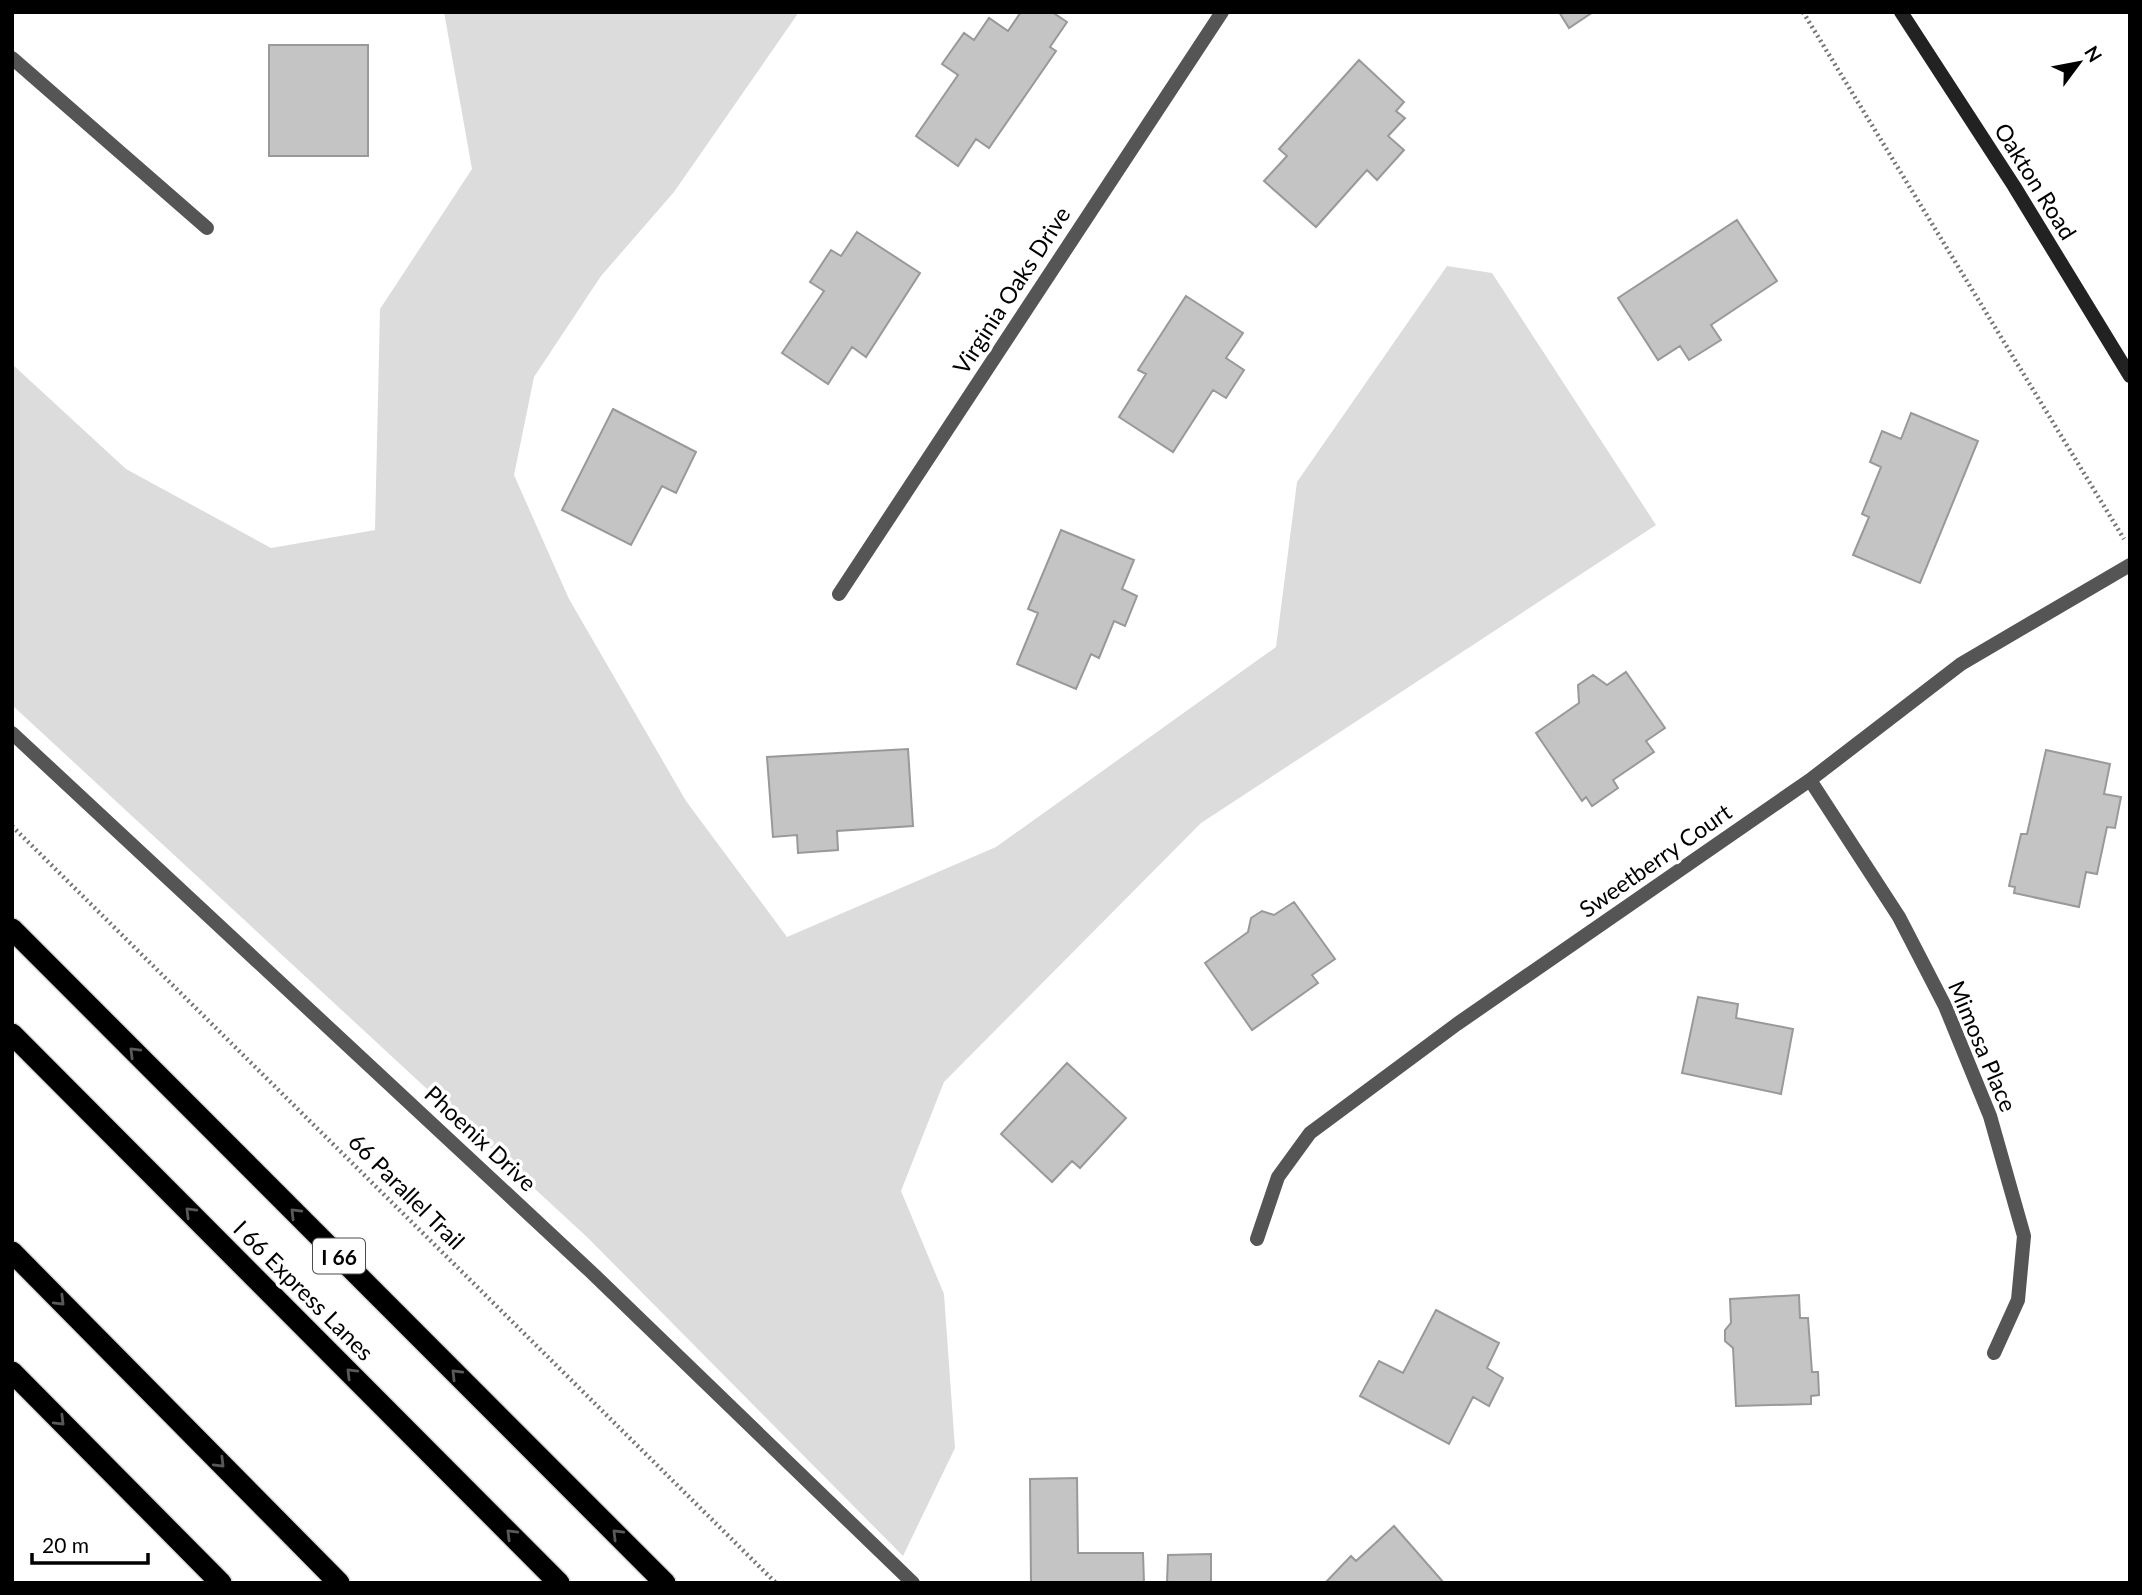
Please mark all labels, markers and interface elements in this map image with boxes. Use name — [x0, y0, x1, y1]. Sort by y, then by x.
north arrow — [2044, 28, 2114, 98]
text: N — [2080, 41, 2107, 66]
street label: Oakton Road — [1989, 118, 2083, 244]
street label: Virginia Oaks Drive — [946, 201, 1076, 379]
street label: Sweetberry Court — [1574, 797, 1737, 923]
street label: Mimosa Place — [1943, 976, 2023, 1116]
one-way arrow — [130, 1047, 143, 1060]
street label: Phoenix Drive — [419, 1079, 543, 1197]
street label: 66 Parallel Trail — [343, 1127, 471, 1255]
one-way arrow — [186, 1208, 198, 1220]
one-way arrow — [290, 1208, 303, 1221]
street label: I 66 Express Lanes — [228, 1214, 380, 1366]
road number: I 66 — [313, 1238, 365, 1274]
one-way arrow — [52, 1293, 65, 1306]
one-way arrow — [346, 1368, 359, 1381]
one-way arrow — [451, 1369, 464, 1382]
one-way arrow — [52, 1412, 65, 1425]
one-way arrow — [212, 1454, 225, 1467]
scale bar — [32, 1522, 147, 1566]
one-way arrow — [507, 1530, 520, 1543]
one-way arrow — [612, 1530, 625, 1543]
text: 20 m — [42, 1532, 89, 1557]

